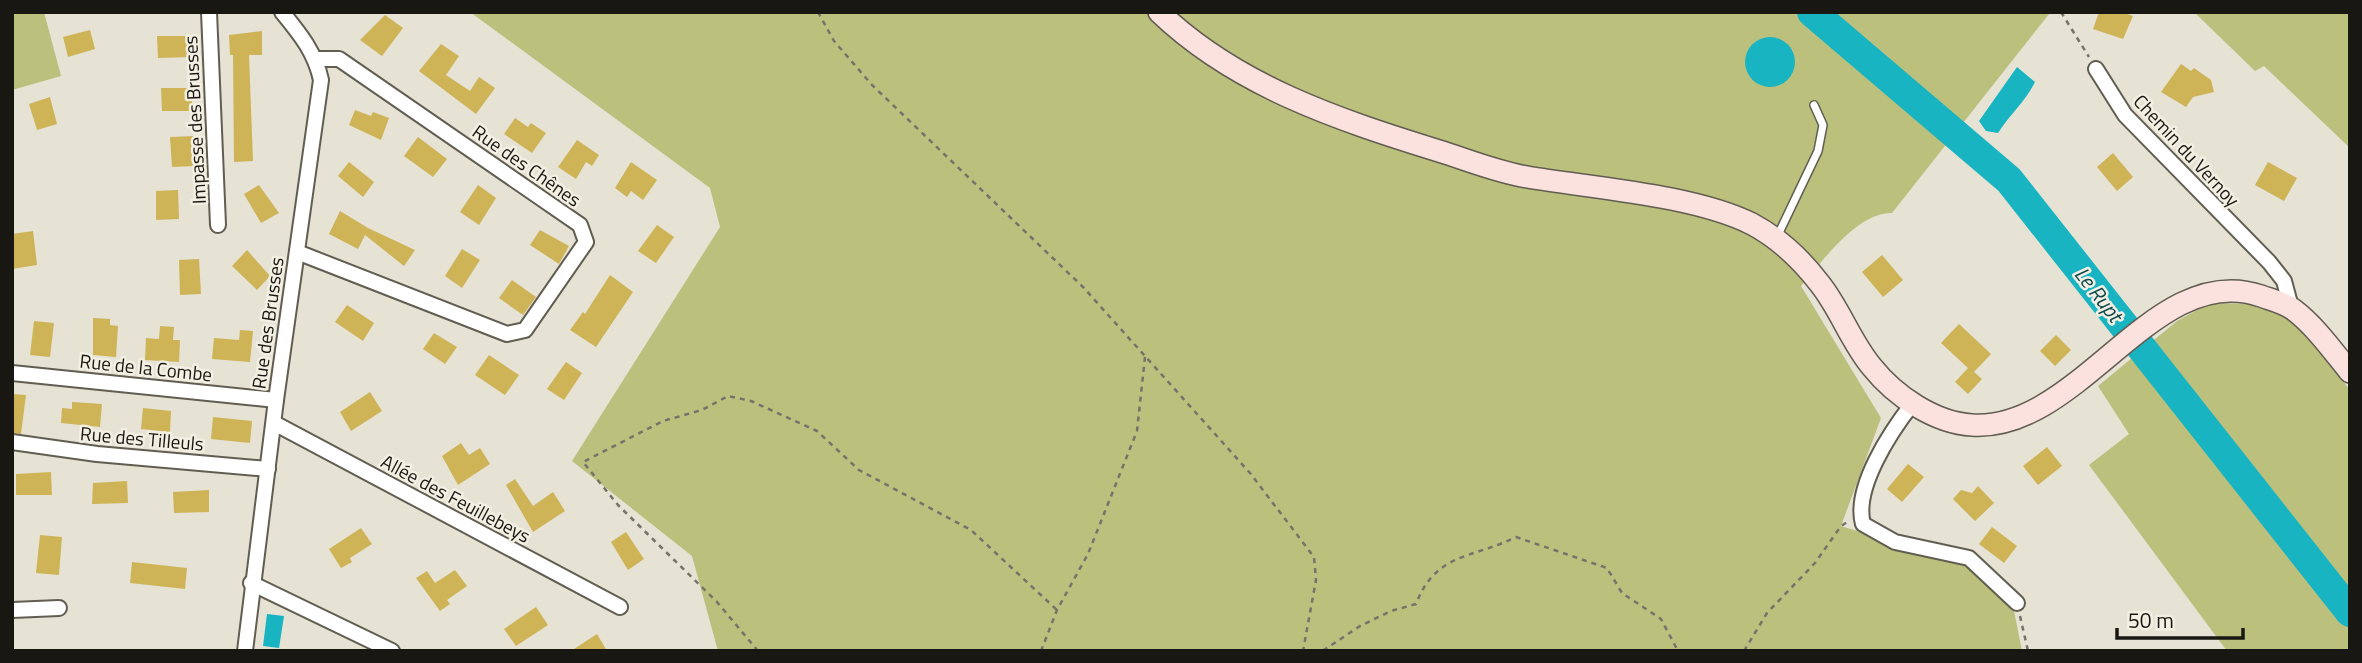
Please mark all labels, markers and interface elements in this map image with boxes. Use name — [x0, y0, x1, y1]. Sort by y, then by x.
street label: Impasse des Brusses — [175, 35, 213, 205]
street label: Chemin du Vernoy — [2127, 87, 2247, 213]
street label: Rue des Chênes — [467, 117, 587, 213]
street label: Rue des Brusses — [243, 255, 291, 391]
water label: Le Rupt — [2067, 260, 2132, 330]
street label: Rue de la Combe — [78, 346, 214, 388]
street label: Rue des Tilleuls — [79, 418, 205, 458]
street label: Allée des Feuillebeys — [376, 446, 536, 550]
scale bar — [2117, 596, 2243, 640]
text: 50 m — [2128, 604, 2174, 636]

